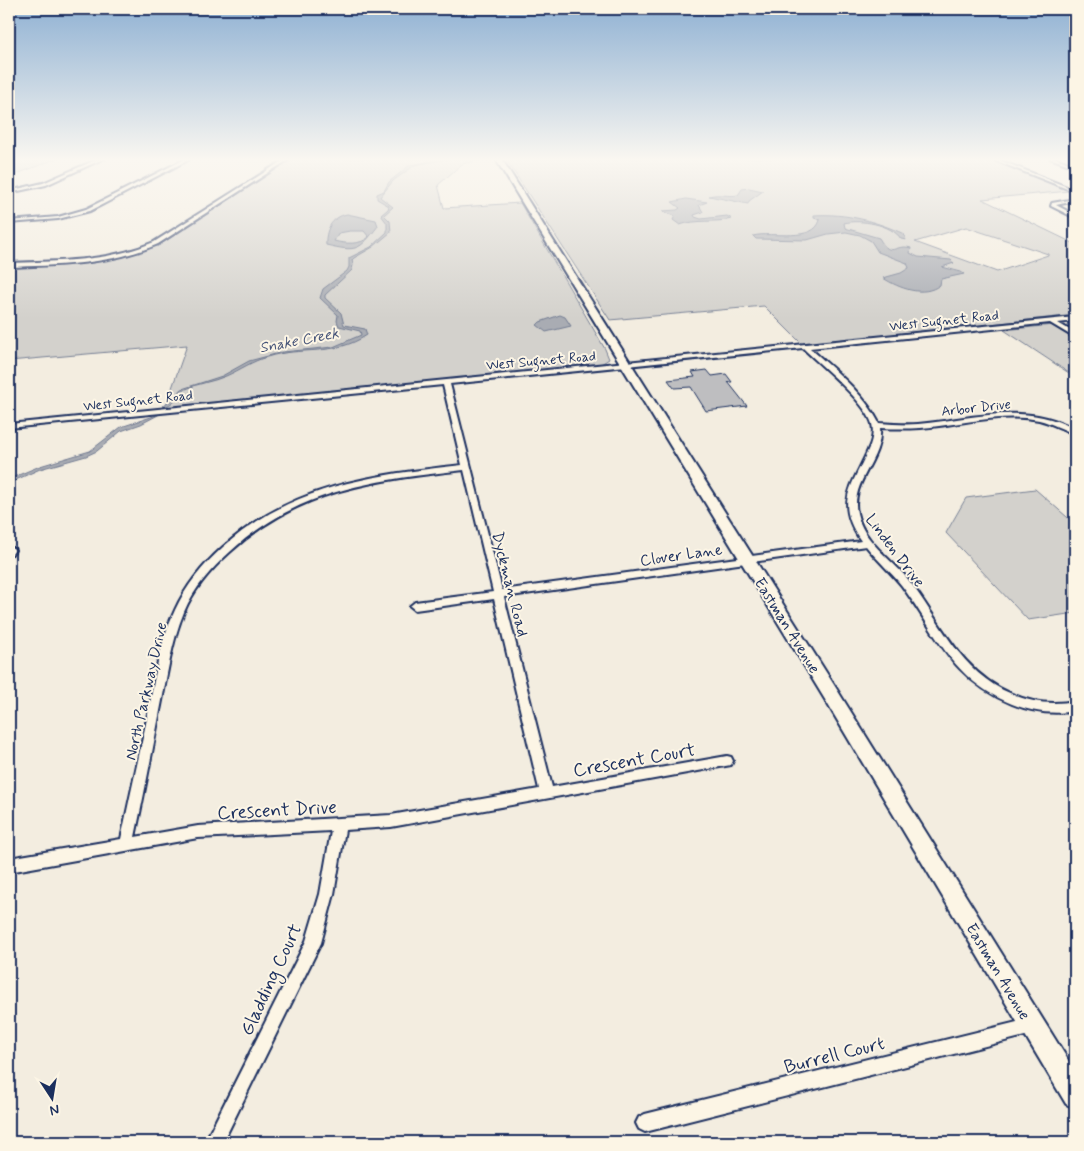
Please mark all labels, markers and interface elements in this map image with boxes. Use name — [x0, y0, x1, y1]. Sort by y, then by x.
street label: West Sugnet Road — [888, 306, 1000, 338]
water label: Snake Creek — [258, 323, 341, 358]
street label: West Sugnet Road — [485, 347, 597, 377]
street label: West Sugnet Road — [82, 386, 194, 418]
street label: Arbor Drive — [940, 395, 1012, 421]
street label: Linden Drive — [860, 510, 929, 592]
street label: Dyckman Road — [486, 530, 533, 639]
street label: Clover Lane — [639, 539, 724, 572]
street label: Eastman Avenue — [749, 574, 825, 678]
street label: North Parkway Drive — [120, 620, 173, 762]
street label: Crescent Court — [571, 737, 697, 784]
street label: Crescent Drive — [217, 795, 338, 826]
street label: Eastman Avenue — [961, 919, 1035, 1024]
street label: Gladding Court — [235, 920, 310, 1040]
street label: Burrell Court — [781, 1031, 887, 1080]
north arrow — [28, 1074, 78, 1124]
text: N — [48, 1100, 61, 1120]

